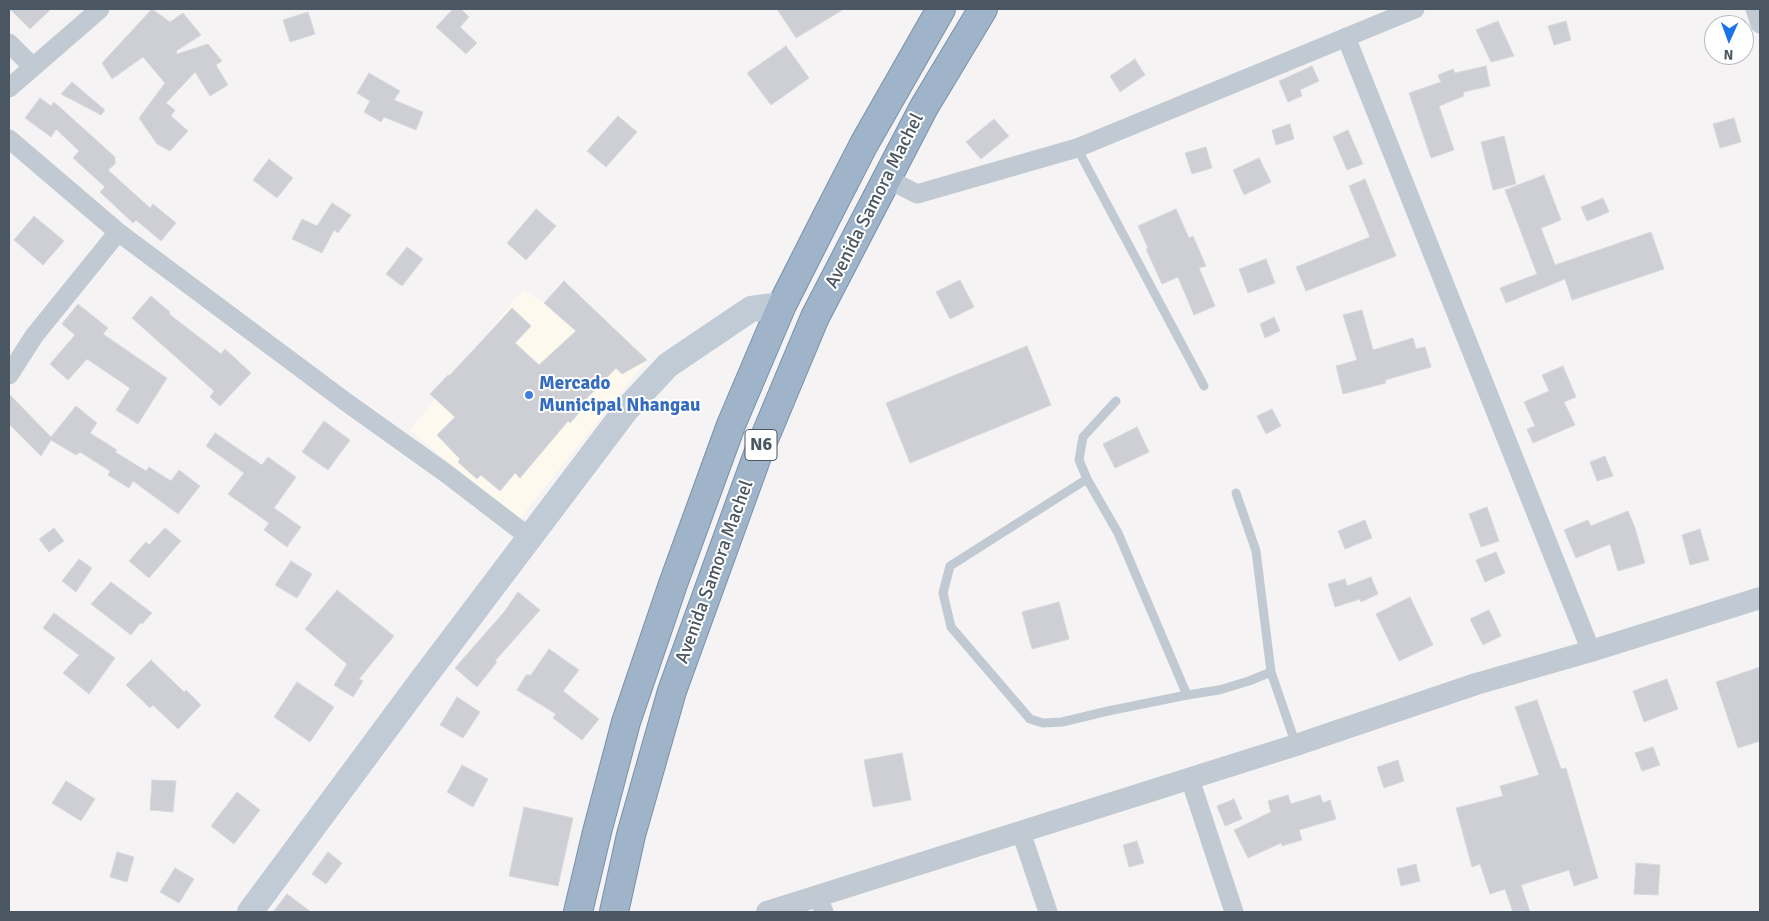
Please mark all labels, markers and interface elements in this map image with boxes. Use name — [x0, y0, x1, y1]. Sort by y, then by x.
north arrow — [1704, 15, 1754, 65]
text: N — [1723, 46, 1734, 63]
street label: Avenida Samora Machel — [821, 109, 929, 293]
place label: Mercado Municipal Nhangau — [539, 373, 700, 417]
marker: Mercado Municipal Nhangau — [523, 389, 535, 401]
road number: N6 — [745, 430, 777, 460]
street label: Avenida Samora Machel — [671, 477, 759, 667]

